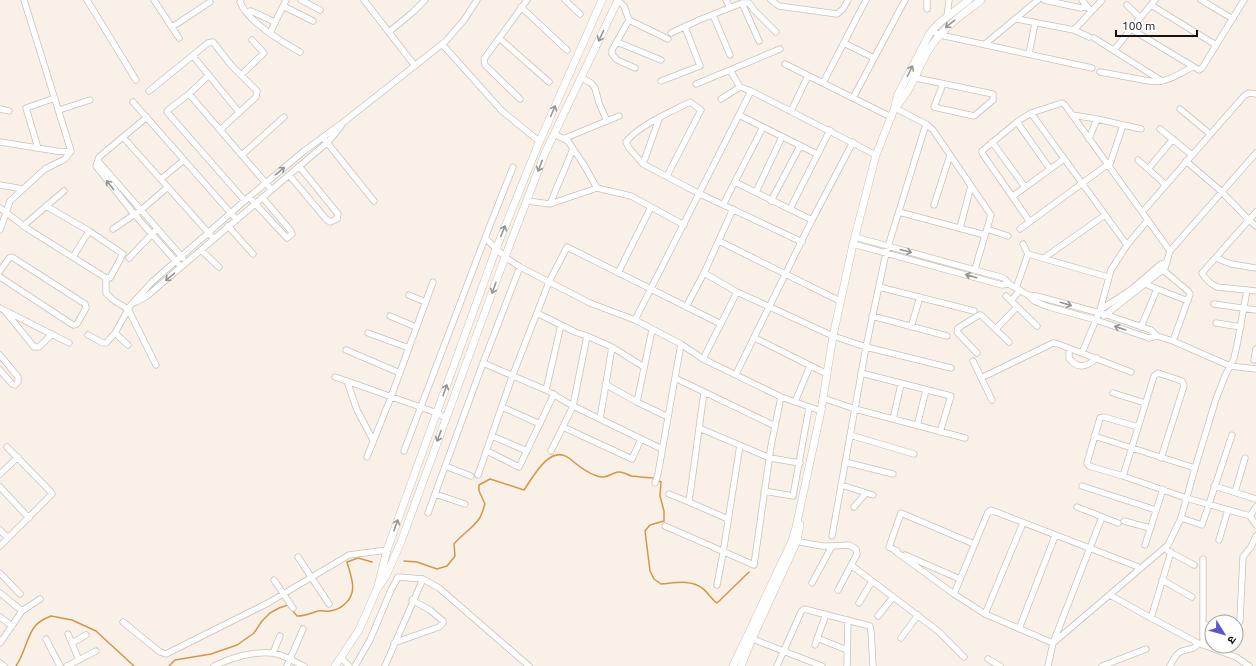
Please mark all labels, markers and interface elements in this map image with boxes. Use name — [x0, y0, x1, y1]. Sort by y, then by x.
scale bar — [1116, 12, 1197, 38]
text: 100 m — [1122, 19, 1155, 32]
one-way arrow — [945, 20, 956, 29]
one-way arrow — [597, 29, 604, 41]
one-way arrow — [907, 65, 914, 77]
one-way arrow — [550, 106, 557, 118]
one-way arrow — [536, 160, 544, 172]
one-way arrow — [275, 167, 286, 176]
one-way arrow — [106, 179, 114, 190]
one-way arrow — [500, 226, 507, 238]
one-way arrow — [900, 248, 913, 255]
one-way arrow — [165, 272, 175, 281]
one-way arrow — [965, 272, 978, 279]
one-way arrow — [490, 281, 497, 294]
one-way arrow — [1059, 301, 1072, 308]
one-way arrow — [1114, 324, 1126, 332]
one-way arrow — [442, 383, 449, 396]
one-way arrow — [435, 429, 443, 441]
one-way arrow — [393, 519, 400, 532]
north arrow — [1204, 614, 1244, 654]
text: उ — [1225, 634, 1239, 647]

